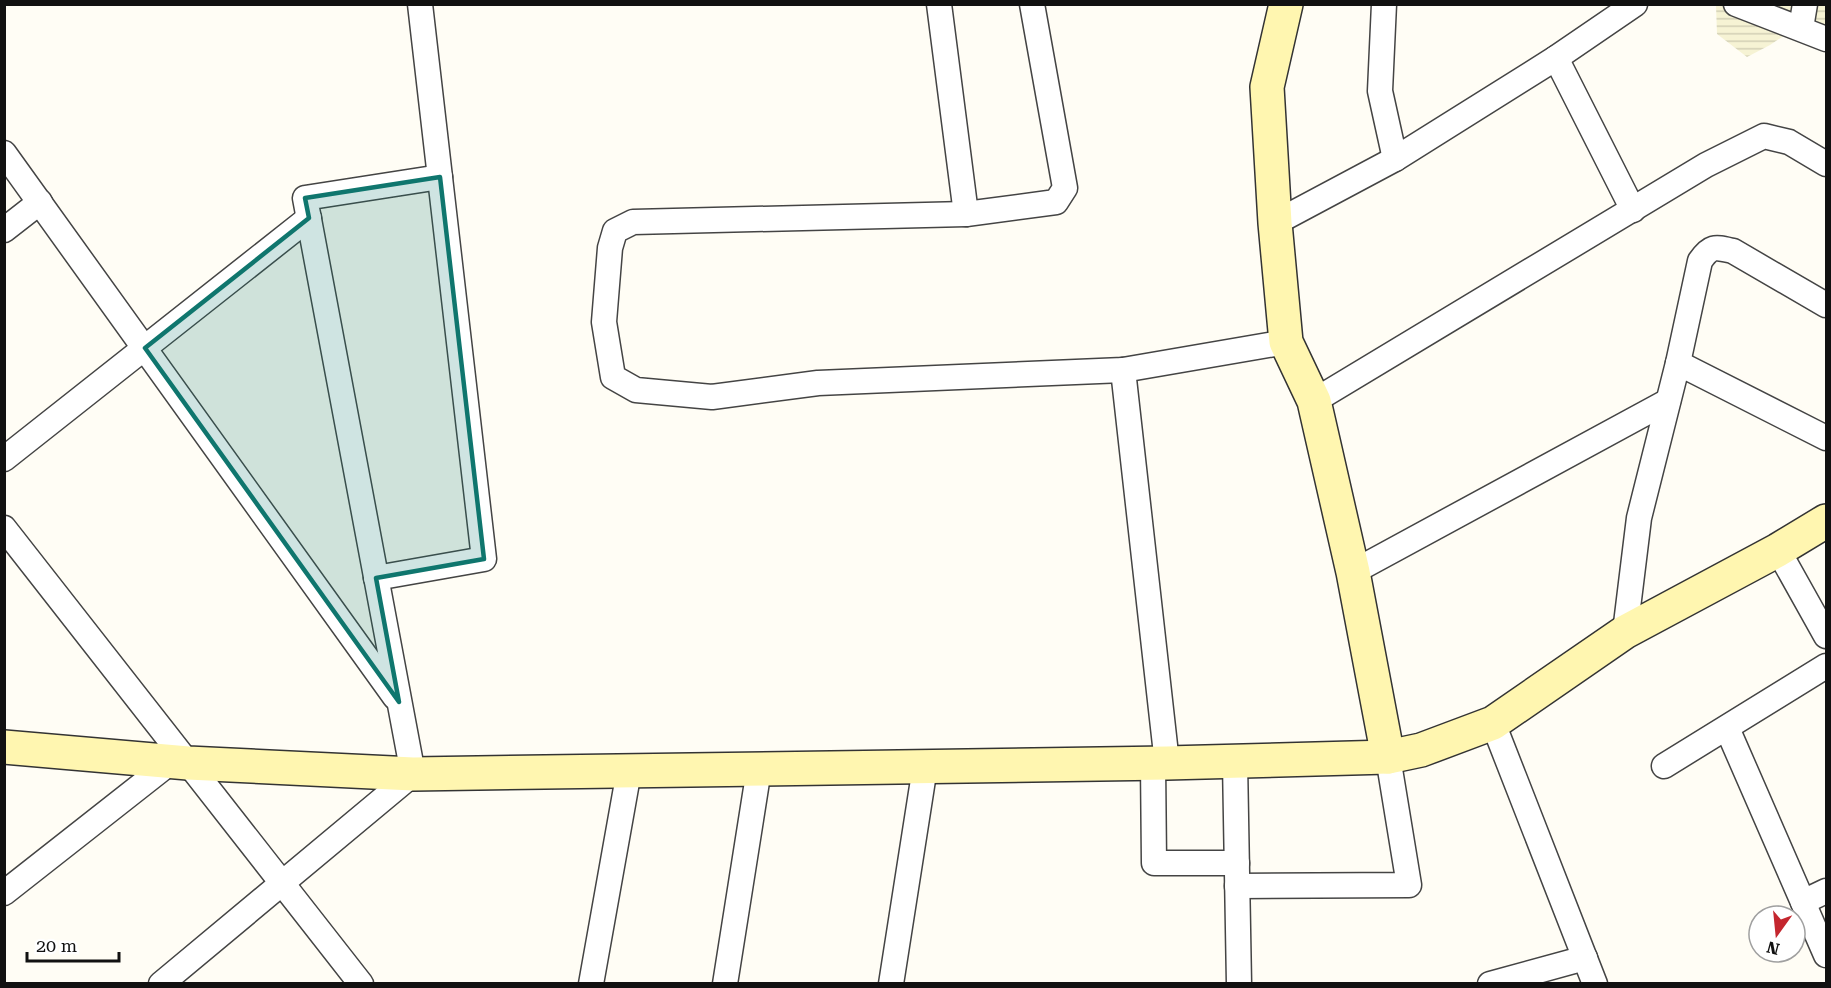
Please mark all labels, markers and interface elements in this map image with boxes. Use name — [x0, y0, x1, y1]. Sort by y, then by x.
north arrow — [1747, 904, 1807, 964]
scale bar — [27, 925, 118, 963]
text: 20 m — [36, 935, 77, 956]
text: N — [1765, 937, 1782, 959]

